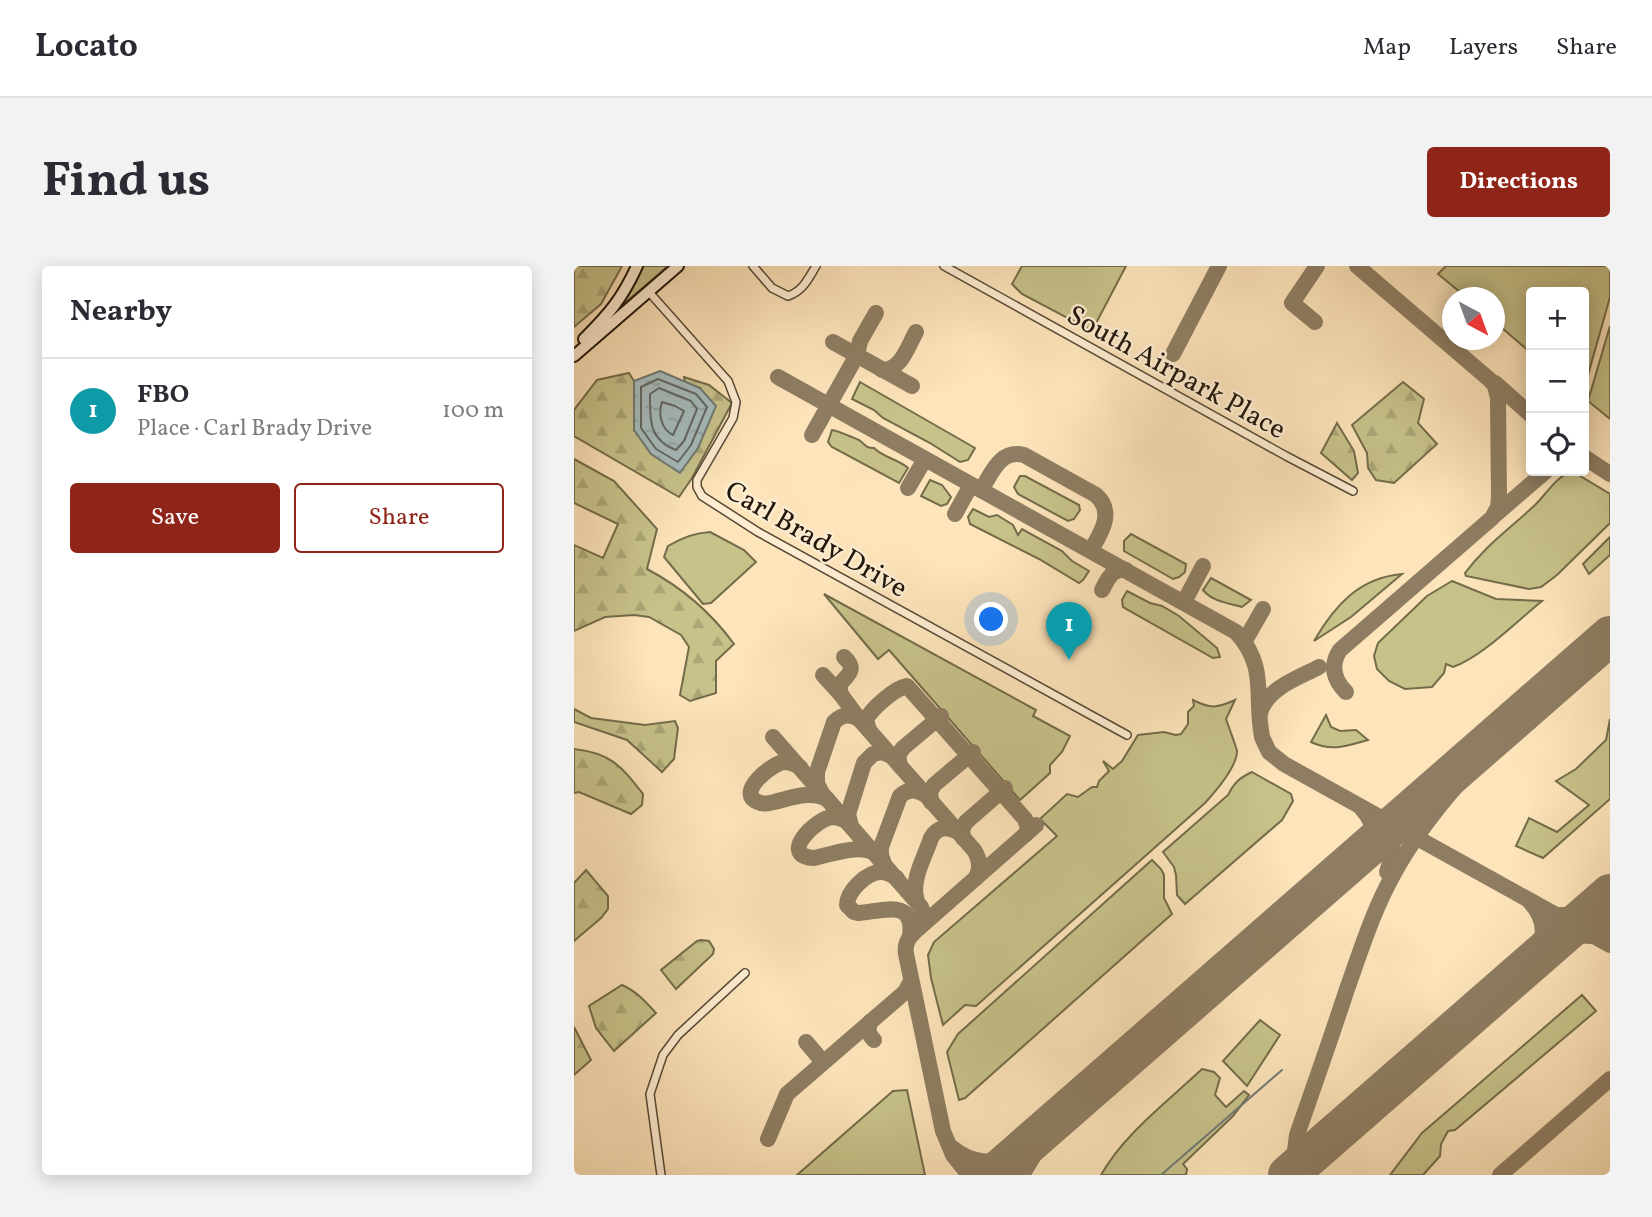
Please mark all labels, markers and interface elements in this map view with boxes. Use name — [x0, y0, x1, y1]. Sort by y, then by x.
text: Locato — [35, 25, 138, 71]
text: Map — [1363, 31, 1411, 65]
text: Layers — [1449, 31, 1518, 65]
text: Share — [1556, 31, 1617, 65]
button: Directions — [1427, 147, 1610, 217]
text: Find us — [42, 148, 210, 217]
north arrow — [1442, 287, 1505, 350]
map controls — [1526, 287, 1589, 476]
button: + — [1526, 287, 1589, 350]
text: Nearby — [70, 291, 172, 333]
street label: South Airpark Place — [1059, 297, 1292, 450]
button: − — [1526, 350, 1589, 413]
text: FBO — [137, 377, 189, 413]
text: 1 — [88, 395, 98, 427]
text: 100 m — [442, 395, 504, 427]
text: Place · Carl Brady Drive — [137, 413, 372, 445]
button: locate — [1526, 413, 1589, 476]
street label: Carl Brady Drive — [717, 472, 914, 608]
button: Save — [70, 483, 280, 553]
button: Share — [294, 483, 504, 553]
your location — [974, 602, 1008, 636]
pin: 1 — [1046, 602, 1092, 660]

